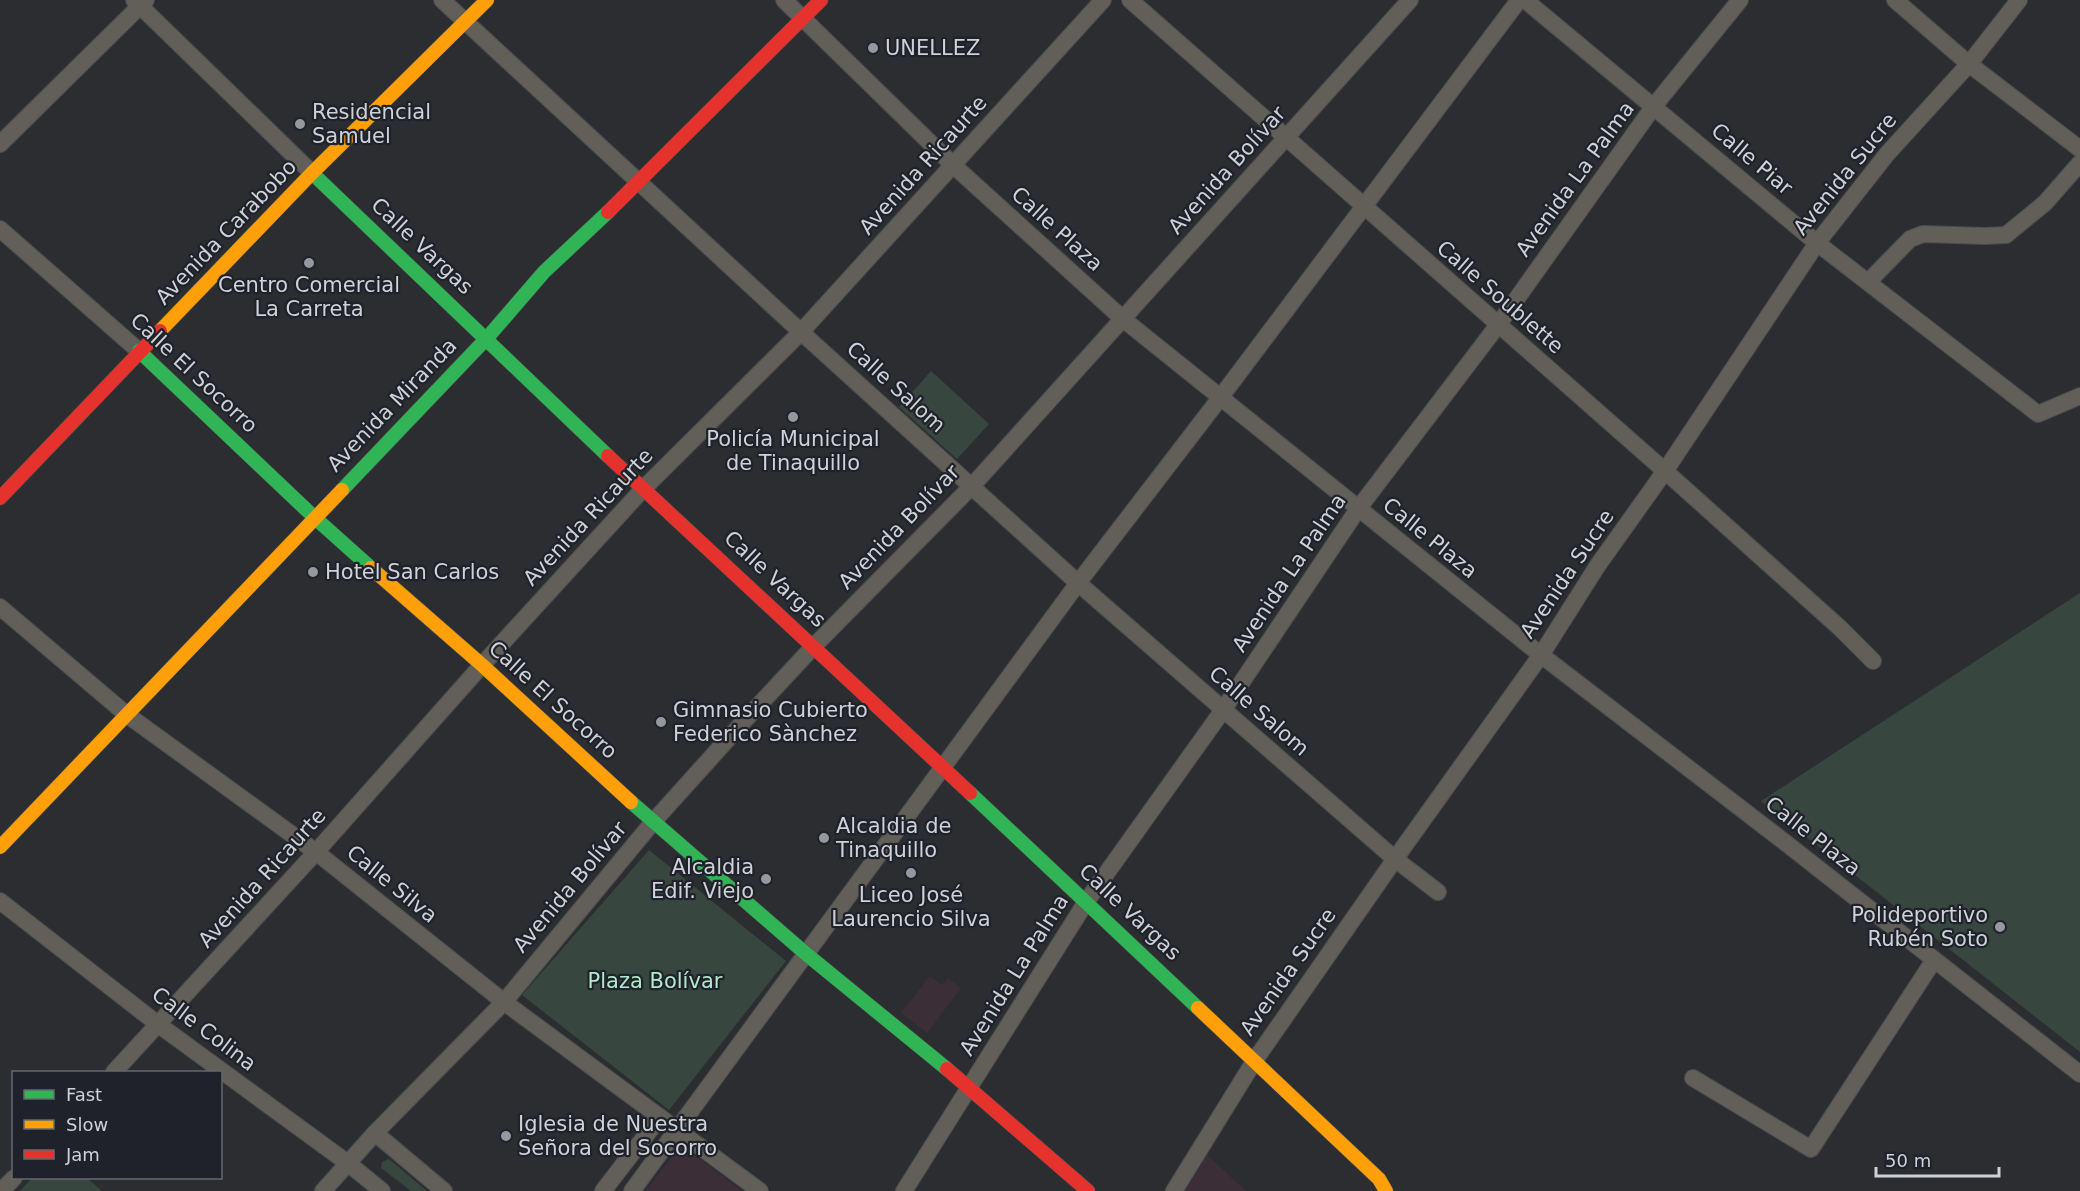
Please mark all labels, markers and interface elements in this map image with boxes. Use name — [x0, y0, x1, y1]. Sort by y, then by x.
place label: UNELLEZ — [885, 36, 980, 60]
marker: UNELLEZ — [866, 41, 880, 55]
street label: Avenida Ricaurte — [854, 91, 992, 239]
street label: Avenida La Palma — [1511, 97, 1639, 261]
place label: Residencial Samuel — [312, 100, 431, 148]
street label: Avenida Bolívar — [1163, 101, 1291, 239]
street label: Avenida Sucre — [1789, 108, 1901, 240]
marker: Residencial Samuel — [293, 117, 307, 131]
street label: Calle Piar — [1707, 118, 1798, 200]
street label: Avenida Carabobo — [151, 155, 301, 309]
street label: Calle Plaza — [1007, 182, 1107, 276]
street label: Calle Vargas — [366, 193, 478, 299]
street label: Calle Soublette — [1432, 236, 1568, 358]
marker: Centro Comercial La Carreta — [302, 256, 316, 270]
place label: Centro Comercial La Carreta — [218, 273, 400, 321]
street label: Calle El Socorro — [126, 308, 262, 438]
street label: Avenida Miranda — [322, 334, 462, 476]
street label: Calle Salom — [842, 337, 950, 437]
marker: Policía Municipal de Tinaquillo — [786, 410, 800, 424]
place label: Policía Municipal de Tinaquillo — [706, 427, 880, 475]
street label: Avenida Ricaurte — [518, 444, 658, 590]
street label: Avenida Bolívar — [834, 460, 965, 594]
street label: Avenida La Palma — [1227, 489, 1351, 657]
street label: Calle Plaza — [1378, 493, 1482, 583]
street label: Avenida Sucre — [1515, 505, 1619, 643]
street label: Calle Vargas — [719, 526, 831, 632]
place label: Hotel San Carlos — [325, 560, 499, 584]
marker: Hotel San Carlos — [306, 565, 320, 579]
street label: Calle El Socorro — [484, 636, 622, 764]
street label: Calle Salom — [1204, 661, 1314, 761]
place label: Gimnasio Cubierto Federico Sànchez — [673, 698, 868, 746]
marker: Gimnasio Cubierto Federico Sànchez — [654, 715, 668, 729]
street label: Calle Plaza — [1761, 791, 1865, 881]
street label: Avenida Ricaurte — [193, 804, 331, 952]
place label: Alcaldia de Tinaquillo — [835, 814, 951, 862]
street label: Avenida Bolívar — [508, 816, 632, 957]
marker: Alcaldia de Tinaquillo — [817, 831, 831, 845]
street label: Calle Silva — [342, 840, 442, 928]
place label: Alcaldia Edif. Viejo — [651, 855, 754, 903]
street label: Calle Vargas — [1074, 859, 1186, 965]
marker: Liceo José Laurencio Silva — [904, 866, 918, 880]
marker: Alcaldia Edif. Viejo — [759, 872, 773, 886]
place label: Liceo José Laurencio Silva — [831, 883, 991, 931]
street label: Avenida La Palma — [955, 890, 1073, 1060]
place label: Polideportivo Rubén Soto — [1851, 903, 1988, 951]
street label: Avenida Sucre — [1235, 904, 1341, 1040]
marker: Polideportivo Rubén Soto — [1993, 920, 2007, 934]
park label: Plaza Bolívar — [588, 969, 723, 993]
street label: Calle Colina — [147, 982, 261, 1076]
legend — [12, 1071, 222, 1179]
text: Fast — [66, 1084, 102, 1105]
place label: Iglesia de Nuestra Señora del Socorro — [518, 1112, 717, 1160]
text: Slow — [66, 1114, 108, 1135]
marker: Iglesia de Nuestra Señora del Socorro — [499, 1129, 513, 1143]
scale bar — [1876, 1140, 1999, 1178]
text: Jam — [65, 1144, 100, 1165]
text: 50 m — [1885, 1150, 1931, 1171]

